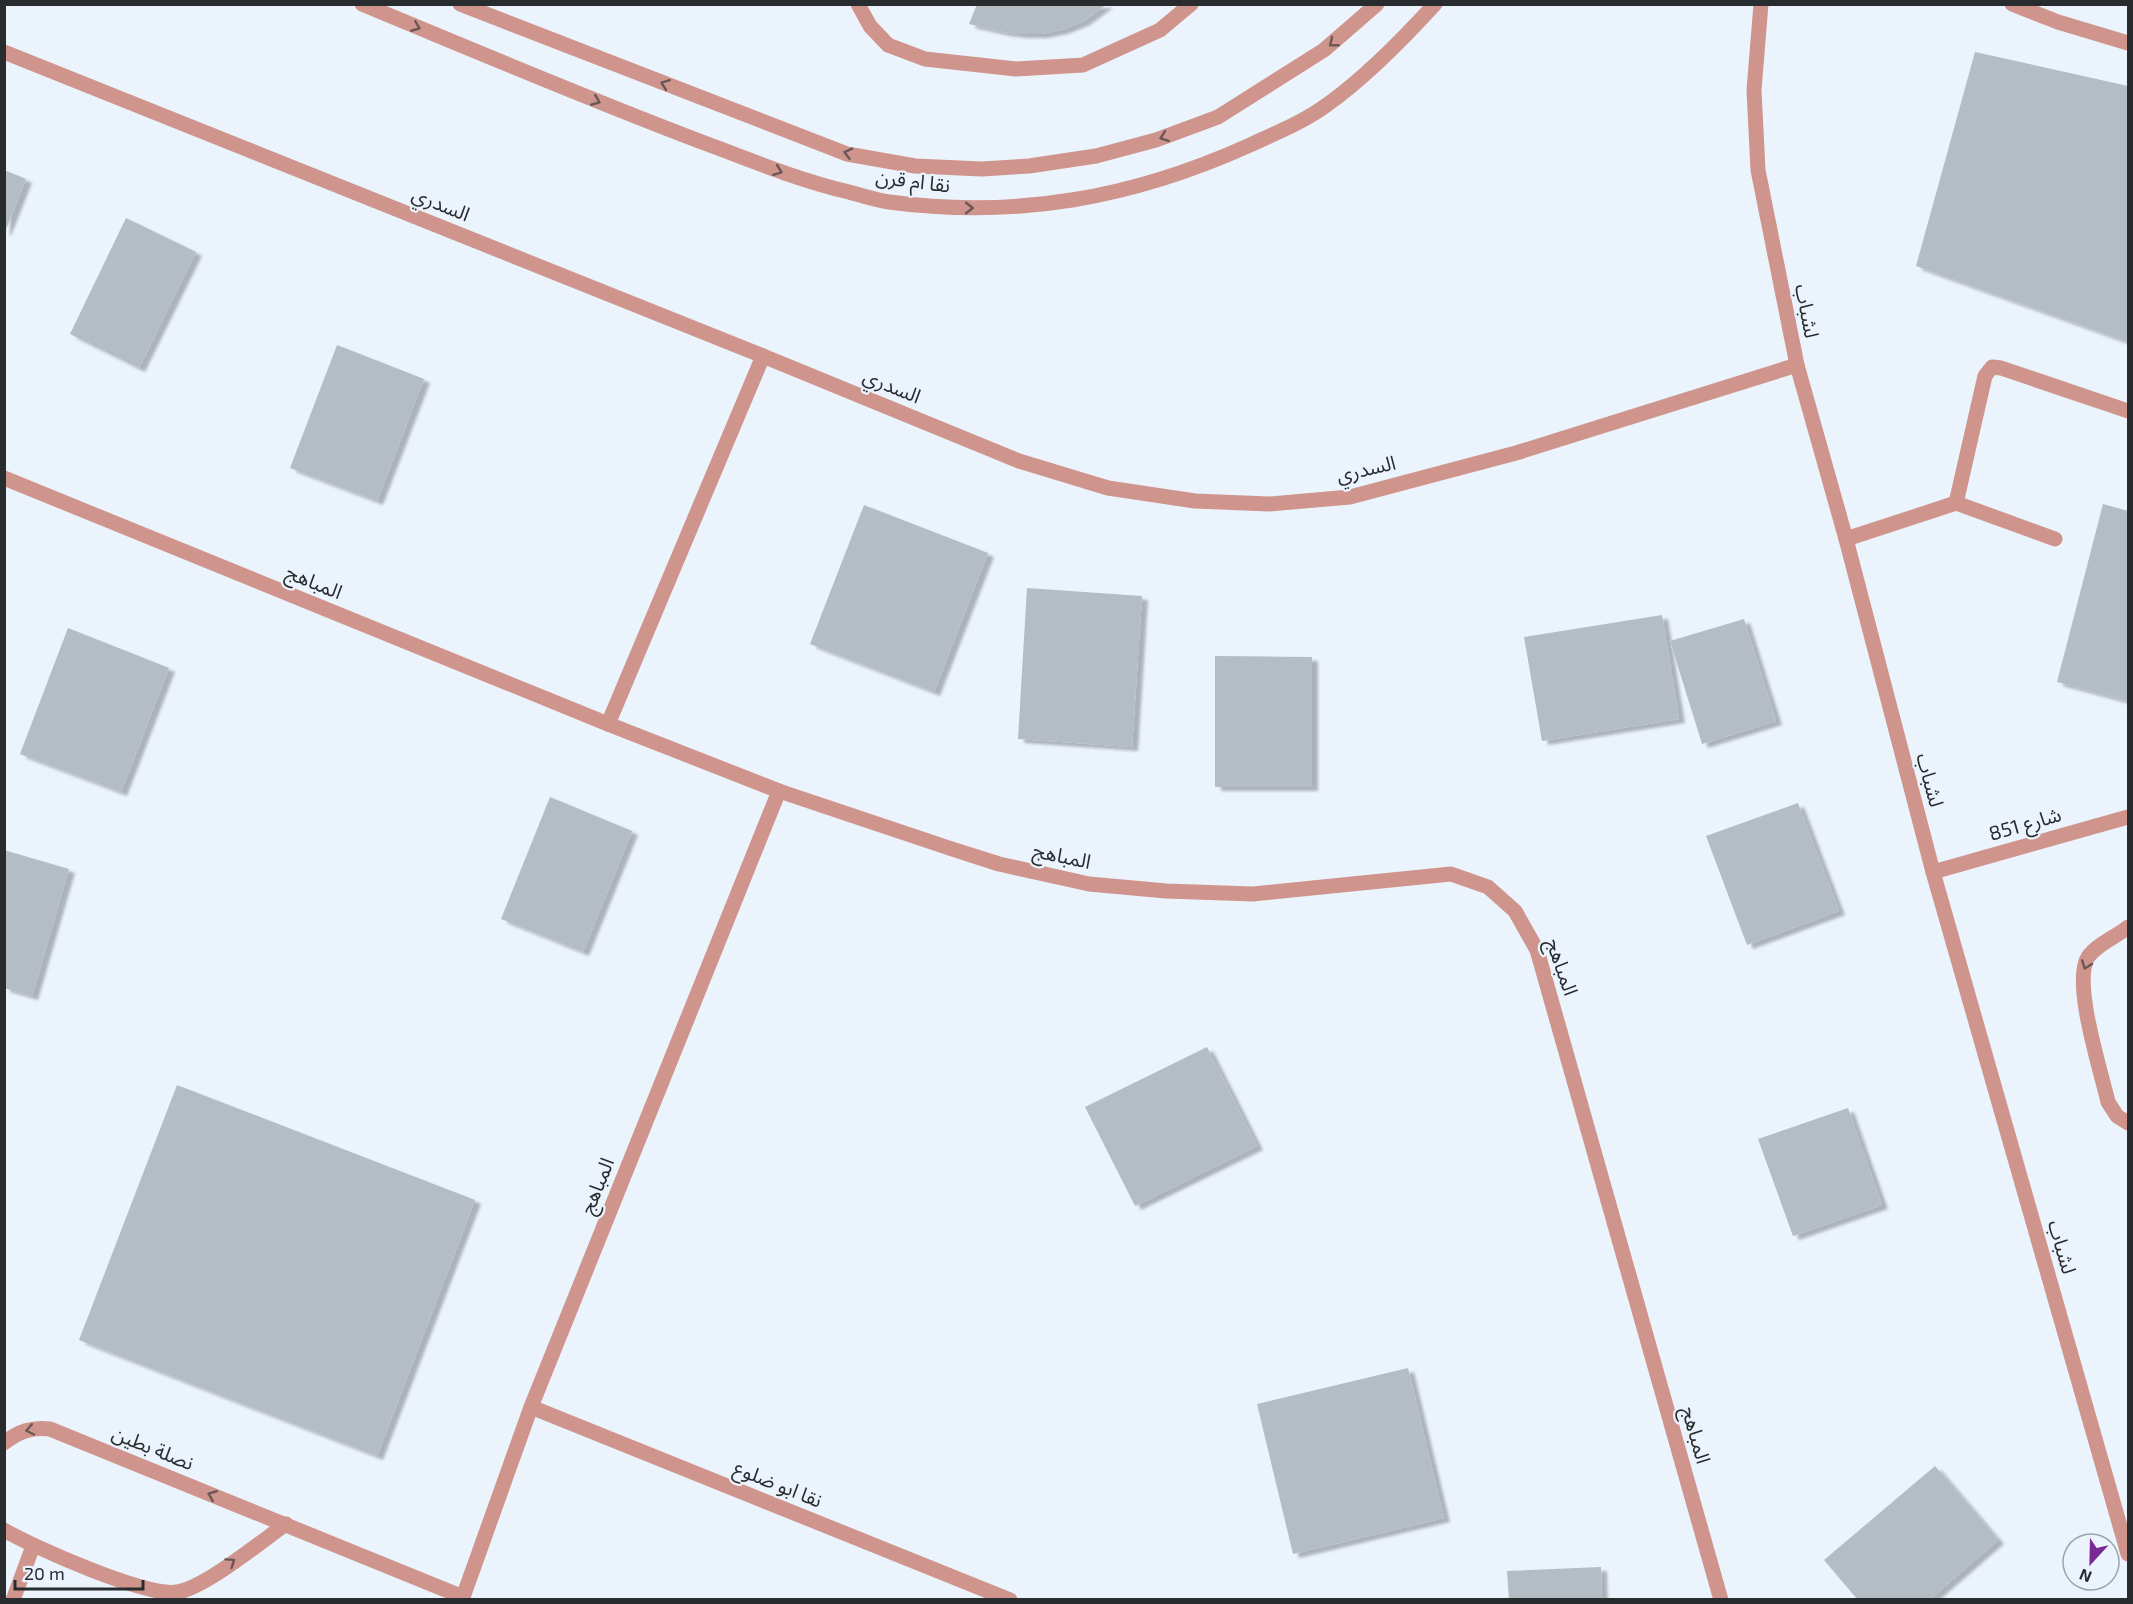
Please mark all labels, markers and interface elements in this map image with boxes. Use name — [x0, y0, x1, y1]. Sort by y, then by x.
one-way arrow — [410, 20, 421, 32]
one-way arrow — [1329, 35, 1340, 46]
one-way arrow — [660, 79, 671, 92]
one-way arrow — [590, 94, 601, 106]
one-way arrow — [1159, 129, 1170, 142]
one-way arrow — [843, 148, 854, 160]
one-way arrow — [772, 164, 783, 176]
street label: نقا ام قرن — [874, 164, 952, 200]
street label: السدري — [407, 181, 474, 230]
one-way arrow — [964, 202, 973, 214]
street label: لشباب — [1791, 282, 1825, 340]
street label: السدري — [858, 363, 925, 412]
street label: السدري — [1334, 450, 1399, 491]
street label: المباهج — [281, 559, 346, 607]
street label: لشباب — [1912, 750, 1950, 809]
street label: شارع 851 — [1986, 801, 2065, 849]
street label: المباهج — [1030, 837, 1093, 877]
street label: المباهج — [1538, 935, 1584, 1000]
one-way arrow — [2081, 958, 2093, 969]
street label: المباهج — [574, 1154, 622, 1219]
street label: لشباب — [2043, 1217, 2082, 1276]
street label: المباهج — [1673, 1403, 1717, 1467]
street label: نصلة بطين — [109, 1420, 198, 1475]
one-way arrow — [25, 1423, 35, 1436]
street label: نقا ابو ضلوع — [729, 1454, 826, 1515]
one-way arrow — [207, 1489, 218, 1502]
north arrow — [2061, 1532, 2121, 1592]
scale bar — [15, 1553, 142, 1591]
one-way arrow — [224, 1558, 235, 1569]
text: 20 m — [24, 1562, 65, 1584]
text: N — [2076, 1565, 2094, 1587]

